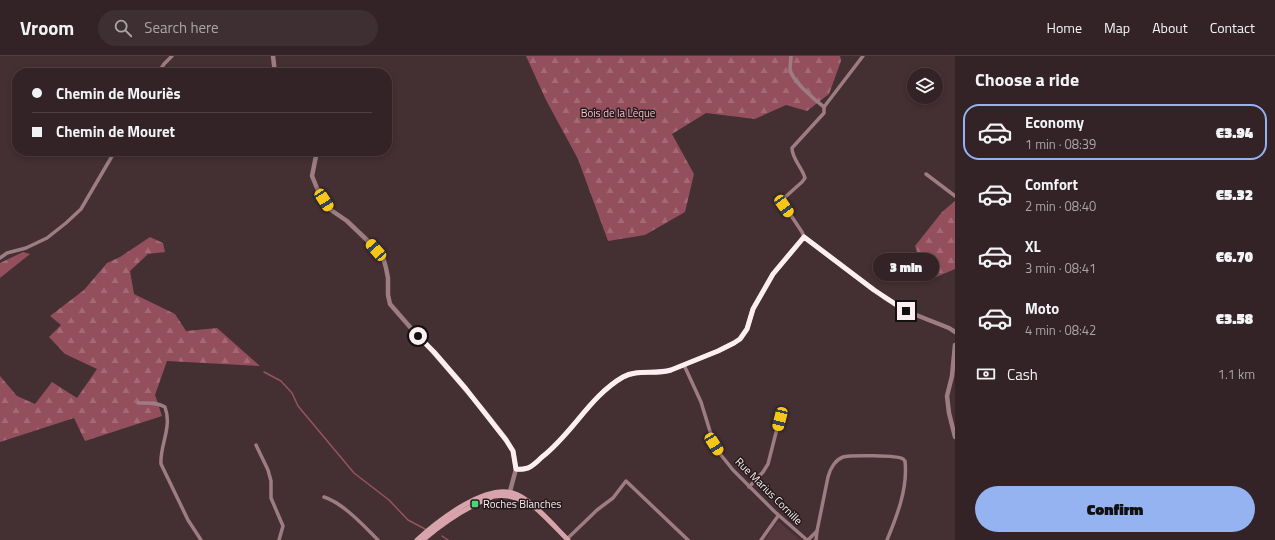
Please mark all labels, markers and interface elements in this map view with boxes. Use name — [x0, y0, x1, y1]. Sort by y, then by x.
search box — [98, 10, 378, 46]
text: Vroom — [20, 13, 74, 42]
text: Search here — [144, 16, 219, 39]
icon: search — [112, 17, 134, 39]
text: Home — [1047, 17, 1082, 38]
text: Map — [1104, 17, 1130, 38]
text: About — [1152, 17, 1188, 38]
text: Contact — [1210, 17, 1255, 38]
text: Choose a ride — [975, 66, 1079, 93]
map controls — [907, 68, 943, 104]
button: layers — [907, 68, 943, 104]
text: Chemin de Mouriès — [56, 82, 181, 105]
park label: Bois de la Lèque — [581, 105, 656, 121]
text: Economy — [1025, 111, 1084, 134]
icon: car — [977, 114, 1013, 150]
text: Chemin de Mouret — [56, 120, 175, 143]
text: €3.94 — [1216, 121, 1253, 144]
text: 1 min · 08:39 — [1025, 134, 1096, 154]
text: Comfort — [1025, 173, 1078, 196]
icon: car — [977, 176, 1013, 212]
text: €5.32 — [1216, 183, 1253, 206]
car — [312, 187, 336, 213]
car — [772, 193, 796, 219]
text: 2 min · 08:40 — [1025, 196, 1096, 216]
text: XL — [1025, 235, 1041, 258]
car — [364, 237, 388, 263]
icon: car — [977, 238, 1013, 274]
text: €6.70 — [1216, 245, 1253, 268]
callout: 3 min — [873, 253, 939, 281]
text: 3 min — [890, 257, 922, 277]
text: 3 min · 08:41 — [1025, 258, 1096, 278]
text: Moto — [1025, 297, 1059, 320]
icon: car — [977, 300, 1013, 336]
route end — [897, 302, 915, 320]
text: €3.58 — [1216, 307, 1253, 330]
text: 4 min · 08:42 — [1025, 320, 1096, 340]
route start — [409, 327, 427, 345]
icon: cash — [975, 363, 997, 385]
text: Cash — [1007, 363, 1038, 386]
text: 1.1 km — [1218, 364, 1255, 384]
car — [771, 406, 789, 432]
car — [703, 431, 725, 457]
street label: Rue Marius Cornille — [732, 454, 807, 529]
button: Confirm — [975, 486, 1255, 532]
place label: Roches Blanches — [483, 496, 561, 512]
marker: Roches Blanches — [470, 499, 480, 509]

